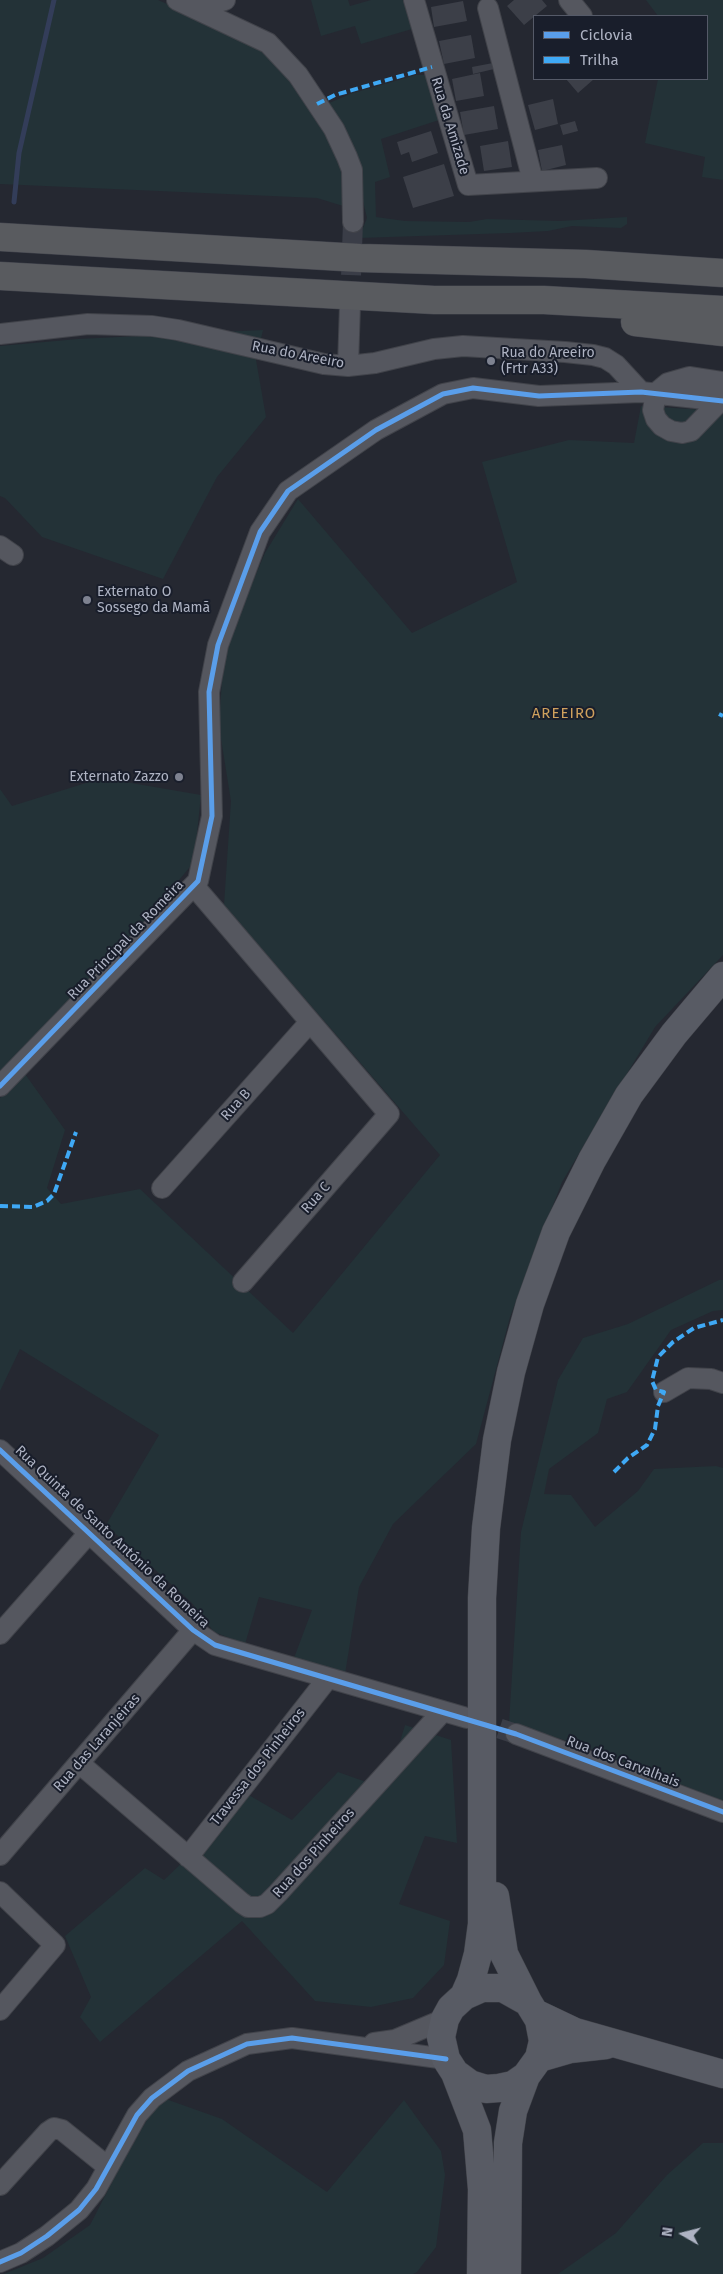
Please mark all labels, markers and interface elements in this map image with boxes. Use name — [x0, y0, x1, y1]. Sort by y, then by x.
legend — [533, 15, 708, 80]
text: Ciclovia — [580, 26, 633, 44]
text: Trilha — [580, 51, 619, 69]
street label: Rua da Amizade — [427, 75, 473, 177]
street label: Rua do Areeiro — [250, 338, 346, 372]
place label: Rua do Areeiro (Frtr A33) — [501, 345, 595, 378]
marker: Rua do Areeiro (Frtr A33) — [485, 355, 497, 367]
place label: Externato O Sossego da Mamã — [97, 584, 210, 616]
marker: Externato O Sossego da Mamã — [81, 594, 93, 606]
district label: AREEIRO — [531, 705, 597, 723]
place label: Externato Zazzo — [69, 769, 169, 785]
marker: Externato Zazzo — [173, 771, 185, 783]
street label: Rua Principal da Romeira — [64, 877, 188, 1003]
street label: Rua B — [218, 1086, 254, 1124]
street label: Rua C — [298, 1179, 334, 1217]
street label: Rua Quinta de Santo António da Romeira — [11, 1442, 213, 1632]
street label: Rua das Laranjeiras — [50, 1691, 144, 1795]
street label: Travessa dos Pinheiros — [207, 1705, 309, 1829]
street label: Rua dos Carvalhais — [564, 1733, 682, 1791]
street label: Rua dos Pinheiros — [269, 1805, 359, 1901]
north arrow — [658, 2209, 708, 2259]
text: N — [659, 2226, 677, 2238]

